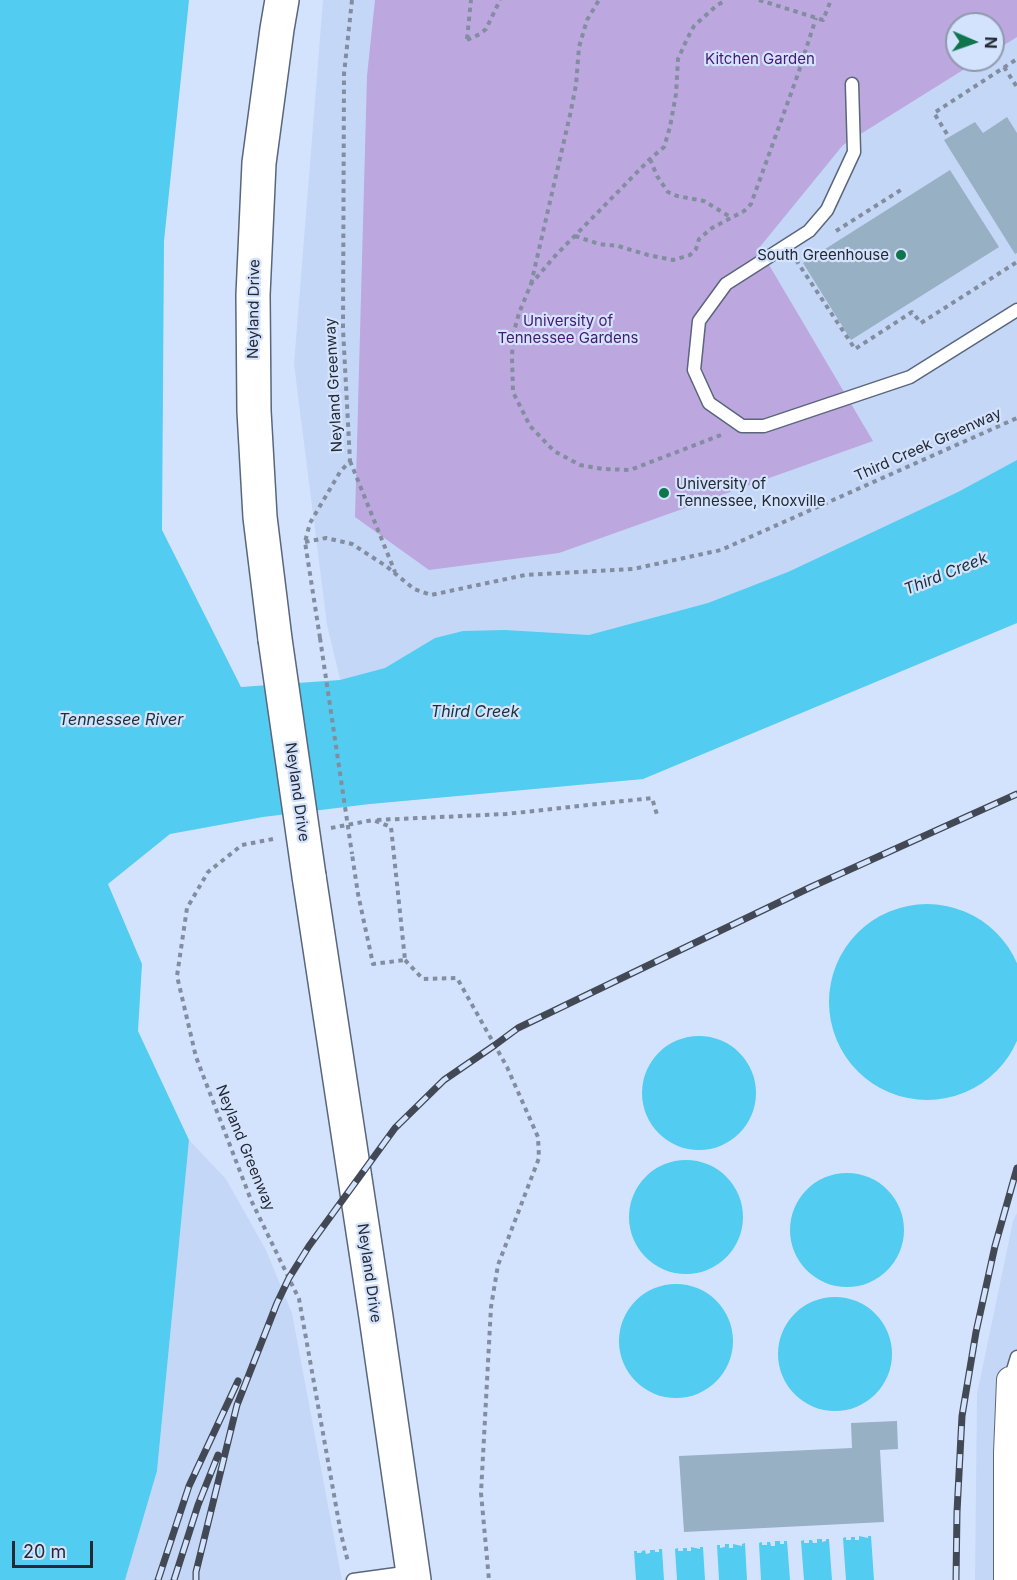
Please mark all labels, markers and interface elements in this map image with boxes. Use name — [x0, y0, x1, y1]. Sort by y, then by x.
north arrow — [945, 12, 1005, 72]
text: N — [981, 36, 1001, 49]
park label: Kitchen Garden — [705, 50, 815, 68]
place label: South Greenhouse — [757, 246, 889, 264]
marker: South Greenhouse — [894, 248, 908, 262]
street label: Neyland Drive — [244, 259, 264, 359]
park label: University of Tennessee Gardens — [498, 312, 638, 347]
street label: Neyland Greenway — [321, 317, 347, 453]
street label: Third Creek Greenway — [852, 404, 1004, 486]
place label: University of Tennessee, Knoxville — [676, 475, 825, 510]
marker: University of Tennessee, Knoxville — [657, 486, 671, 500]
water label: Third Creek — [901, 549, 991, 599]
water label: Third Creek — [431, 702, 519, 722]
water label: Tennessee River — [59, 710, 183, 730]
street label: Neyland Drive — [281, 741, 313, 843]
street label: Neyland Greenway — [211, 1082, 279, 1214]
street label: Neyland Drive — [353, 1222, 385, 1324]
scale bar — [15, 1529, 96, 1567]
text: 20 m — [23, 1541, 66, 1562]

